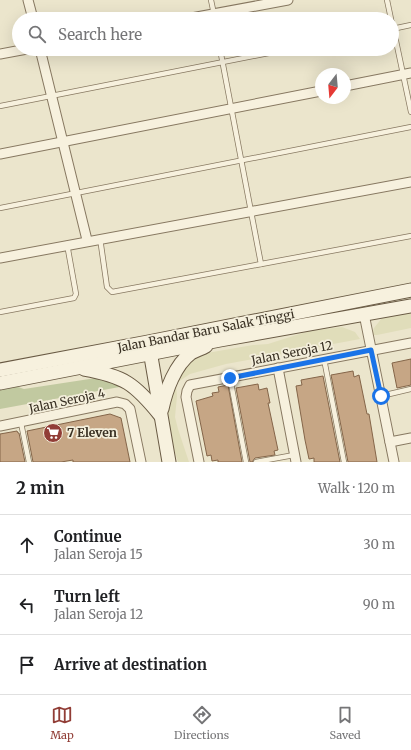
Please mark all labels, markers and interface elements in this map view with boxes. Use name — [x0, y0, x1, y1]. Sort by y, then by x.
search box — [12, 12, 399, 56]
icon: search — [26, 23, 48, 45]
text: Search here — [58, 25, 142, 44]
north arrow — [315, 68, 351, 104]
street label: Jalan Bandar Baru Salak Tinggi — [115, 306, 296, 355]
street label: Jalan Seroja 12 — [249, 337, 334, 368]
route end — [221, 369, 239, 387]
street label: Jalan Seroja 4 — [27, 385, 107, 416]
route start — [372, 387, 390, 405]
supermarket icon: 7 Eleven — [42, 422, 64, 444]
place label: 7 Eleven — [67, 425, 117, 440]
text: 2 min — [16, 477, 64, 499]
text: Walk · 120 m — [318, 480, 395, 497]
text: Continue — [54, 527, 122, 546]
icon: ahead — [16, 534, 38, 556]
text: 30 m — [363, 536, 395, 553]
text: Jalan Seroja 15 — [54, 546, 143, 563]
text: Turn left — [54, 587, 120, 606]
icon: left — [16, 594, 38, 616]
text: 90 m — [363, 596, 395, 613]
text: Jalan Seroja 12 — [54, 606, 143, 623]
icon: arrive — [16, 654, 38, 676]
text: Arrive at destination — [54, 655, 207, 674]
tab: Map — [50, 704, 74, 742]
tab: Directions — [174, 704, 229, 742]
tab: Saved — [330, 704, 361, 742]

